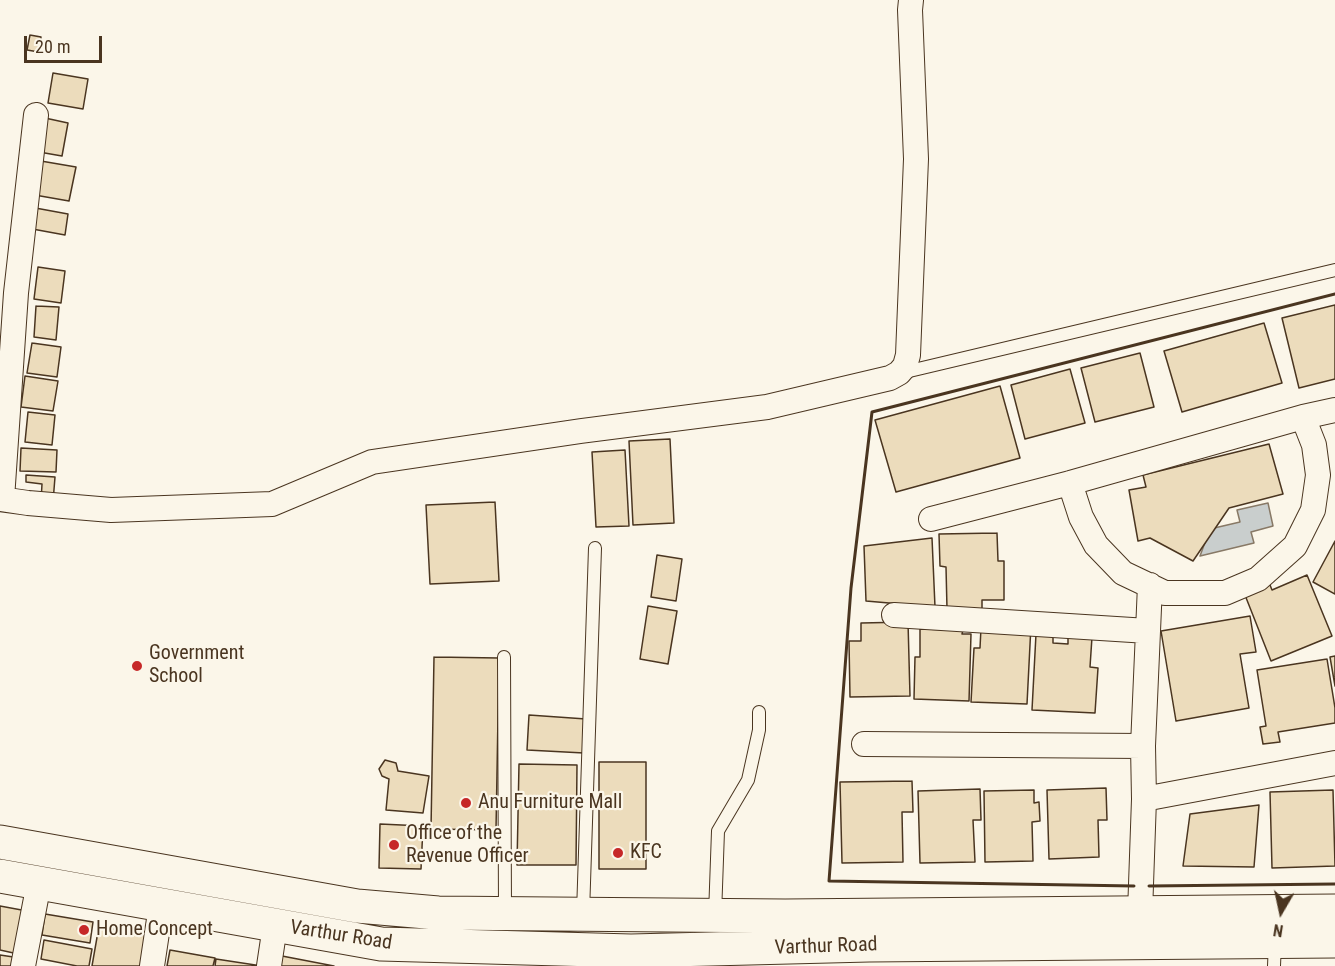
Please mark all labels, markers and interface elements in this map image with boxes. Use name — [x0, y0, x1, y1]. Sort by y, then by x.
scale bar — [27, 24, 105, 62]
text: 20 m — [35, 36, 70, 57]
place label: Government School — [149, 642, 244, 689]
marker: Government School — [130, 659, 144, 673]
place label: Anu Furniture Mall — [478, 791, 622, 815]
marker: Anu Furniture Mall — [459, 796, 473, 810]
place label: Office of the Revenue Officer — [406, 822, 529, 869]
marker: Office of the Revenue Officer — [387, 838, 401, 852]
place label: KFC — [630, 841, 662, 865]
marker: KFC — [611, 846, 625, 860]
north arrow — [1251, 882, 1311, 942]
street label: Varthur Road — [288, 916, 394, 956]
place label: Home Concept — [96, 918, 213, 942]
text: N — [1272, 920, 1284, 940]
marker: Home Concept — [77, 923, 91, 937]
street label: Varthur Road — [774, 933, 878, 961]

